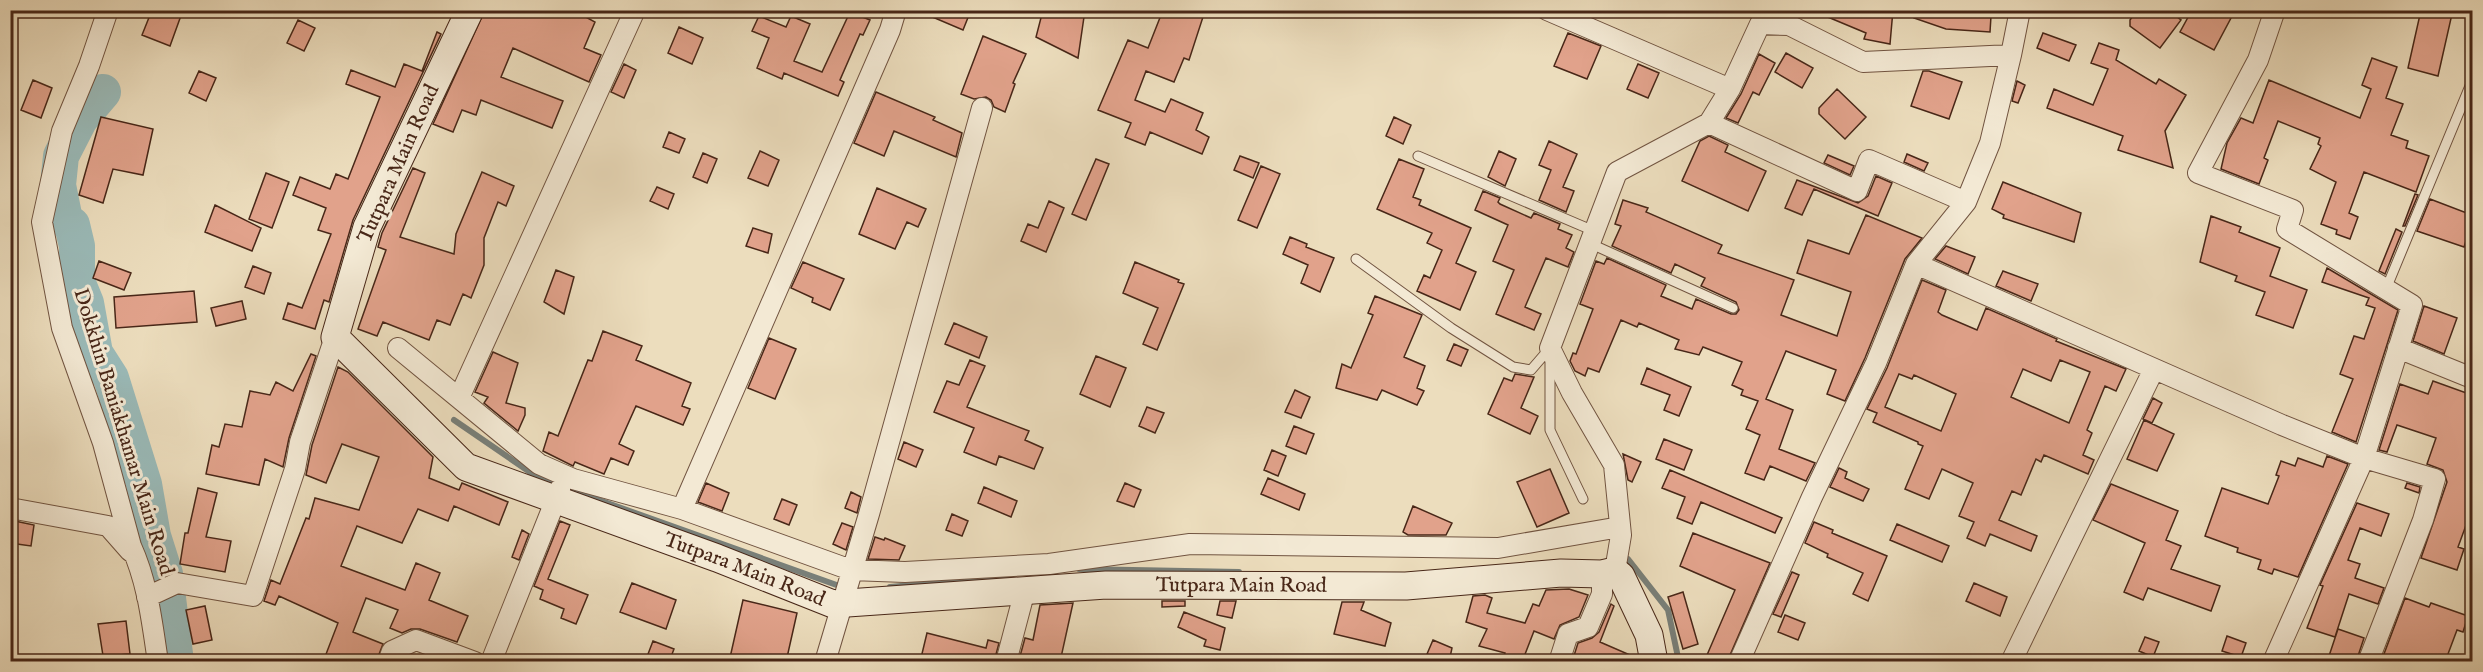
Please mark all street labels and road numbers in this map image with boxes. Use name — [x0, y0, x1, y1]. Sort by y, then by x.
street label: Tutpara Main Road — [352, 80, 446, 248]
street label: Dokkhin Baniakhamar Main Road — [66, 285, 180, 580]
street label: Tutpara Main Road — [660, 526, 830, 613]
street label: Tutpara Main Road — [1156, 572, 1328, 599]

